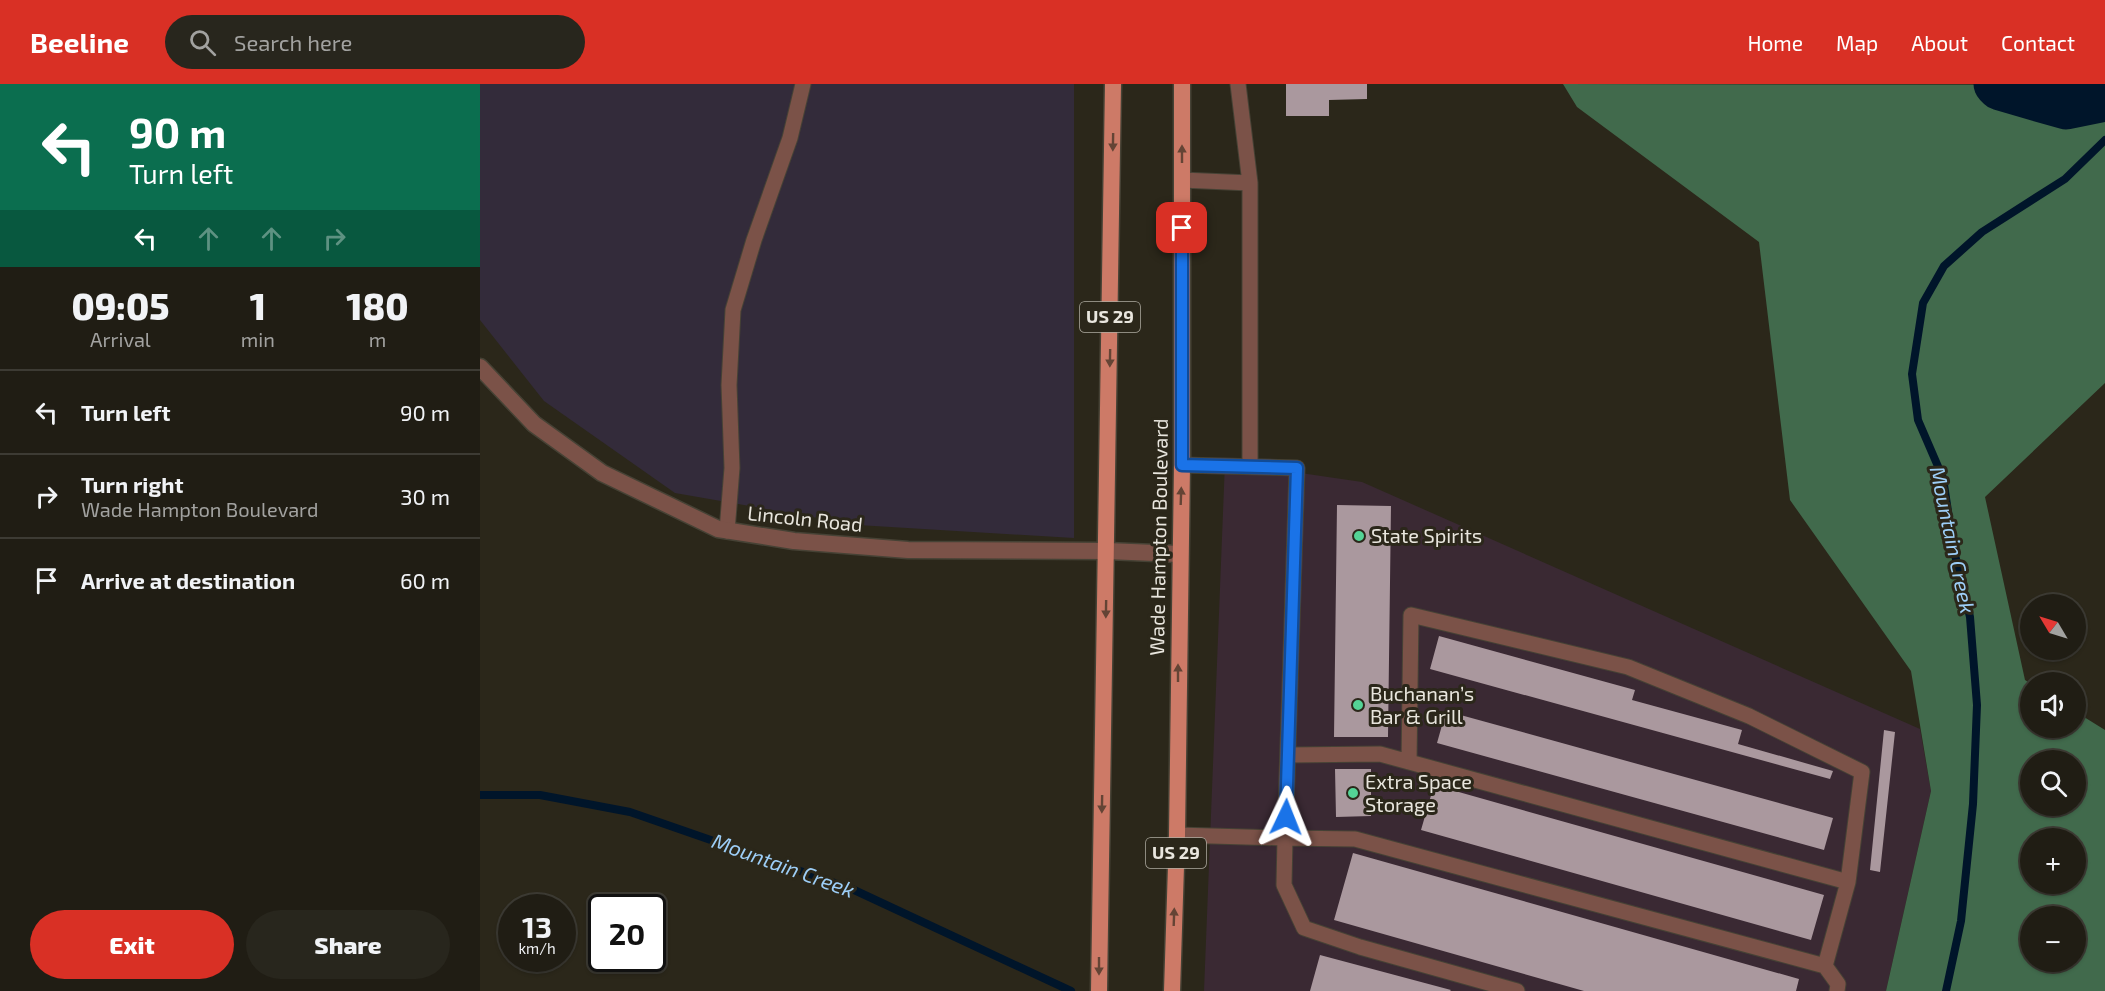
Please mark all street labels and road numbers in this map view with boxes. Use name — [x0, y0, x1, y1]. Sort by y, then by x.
road number: US 29 — [1080, 302, 1140, 332]
street label: Wade Hampton Boulevard — [1144, 418, 1172, 656]
street label: Lincoln Road — [746, 500, 864, 536]
road number: US 29 — [1146, 838, 1206, 868]

